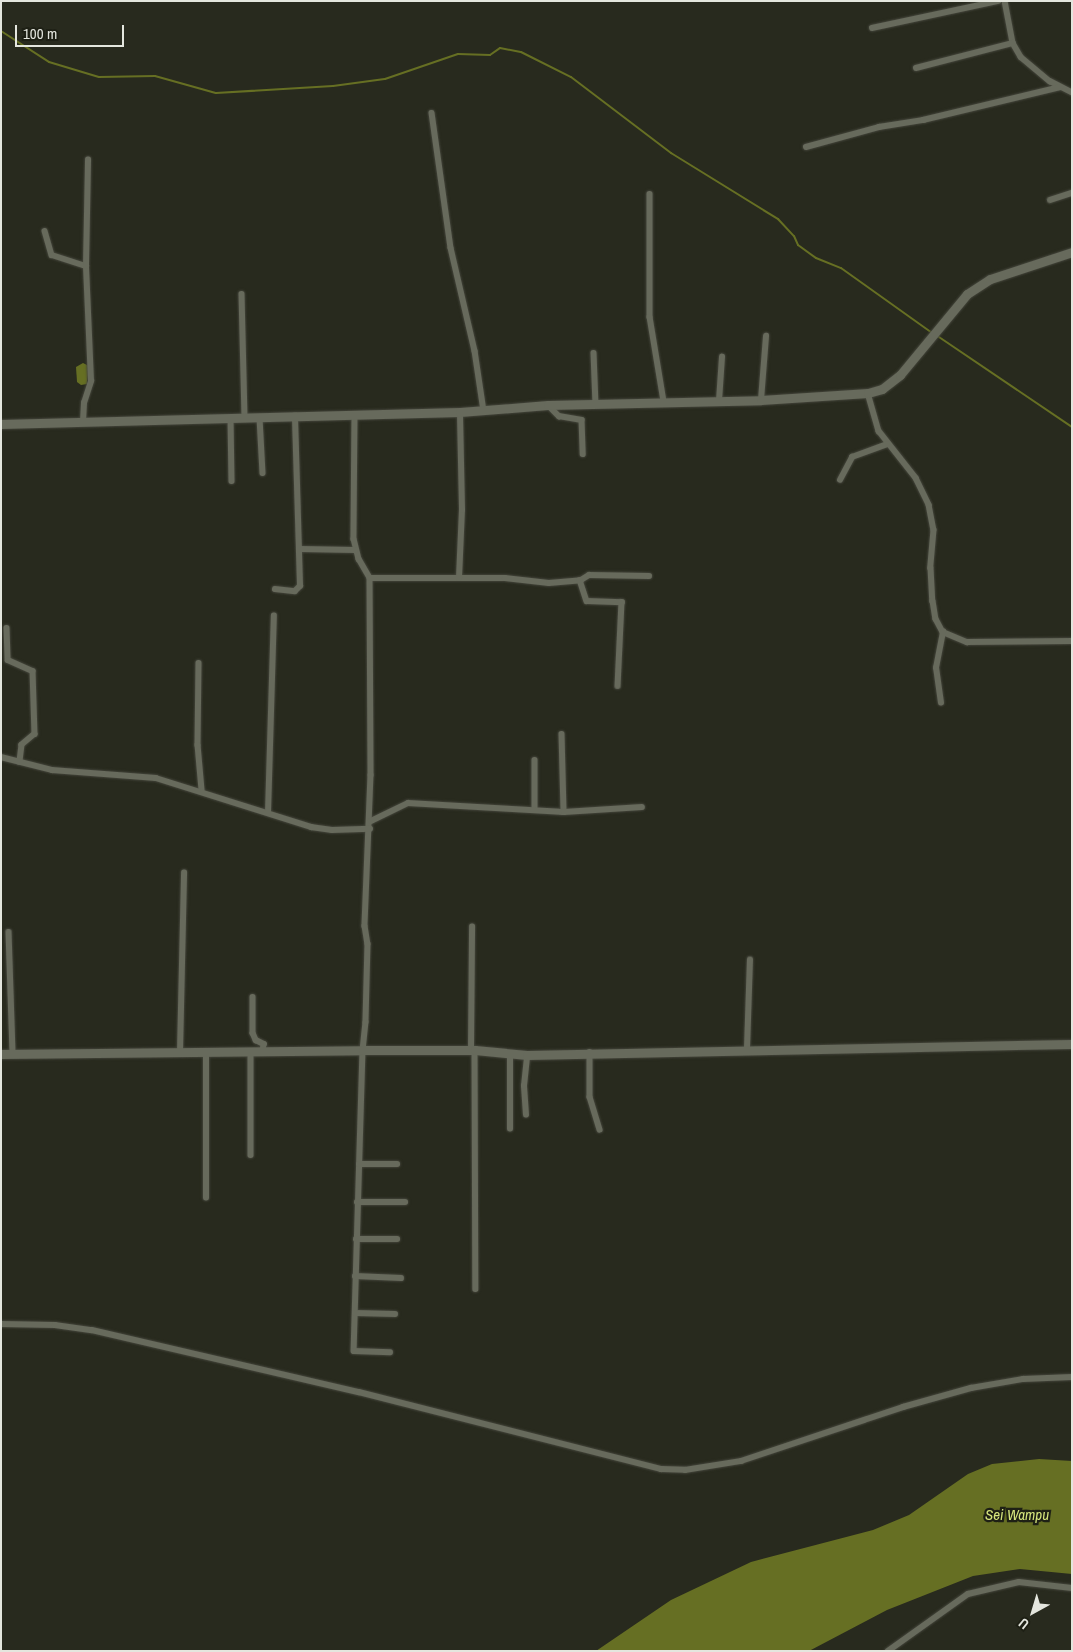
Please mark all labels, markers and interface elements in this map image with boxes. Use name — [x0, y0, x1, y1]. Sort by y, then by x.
scale bar — [18, 15, 126, 47]
text: 100 m — [23, 23, 57, 44]
water label: Sei Wampu — [985, 1506, 1049, 1524]
north arrow — [1008, 1587, 1058, 1637]
text: U — [1015, 1614, 1032, 1633]

